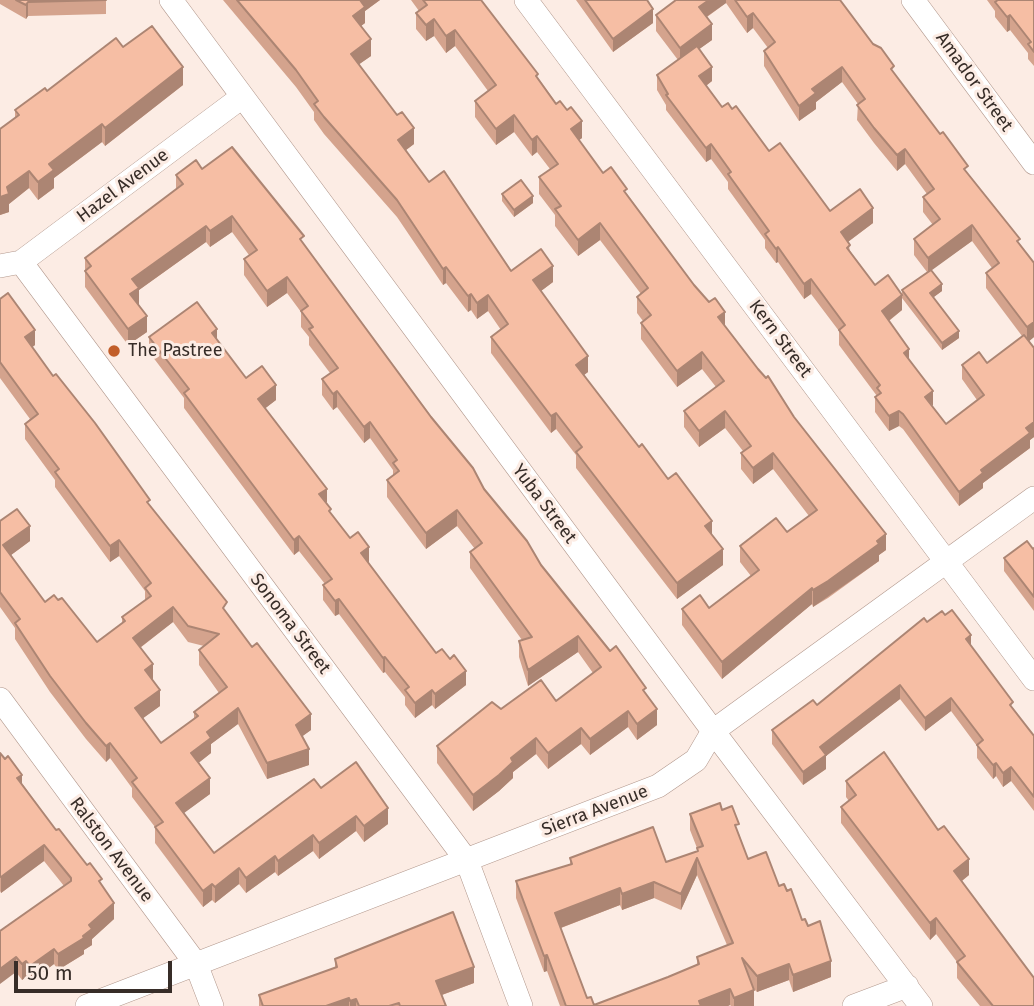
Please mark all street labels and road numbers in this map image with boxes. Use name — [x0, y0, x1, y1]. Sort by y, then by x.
street label: Amador Street — [931, 28, 1017, 136]
street label: Hazel Avenue — [73, 144, 173, 228]
street label: Kern Street — [744, 296, 816, 382]
street label: Yuba Street — [507, 460, 581, 548]
street label: Sonoma Street — [245, 570, 335, 678]
street label: Sierra Avenue — [539, 781, 651, 841]
street label: Ralston Avenue — [65, 793, 157, 907]

